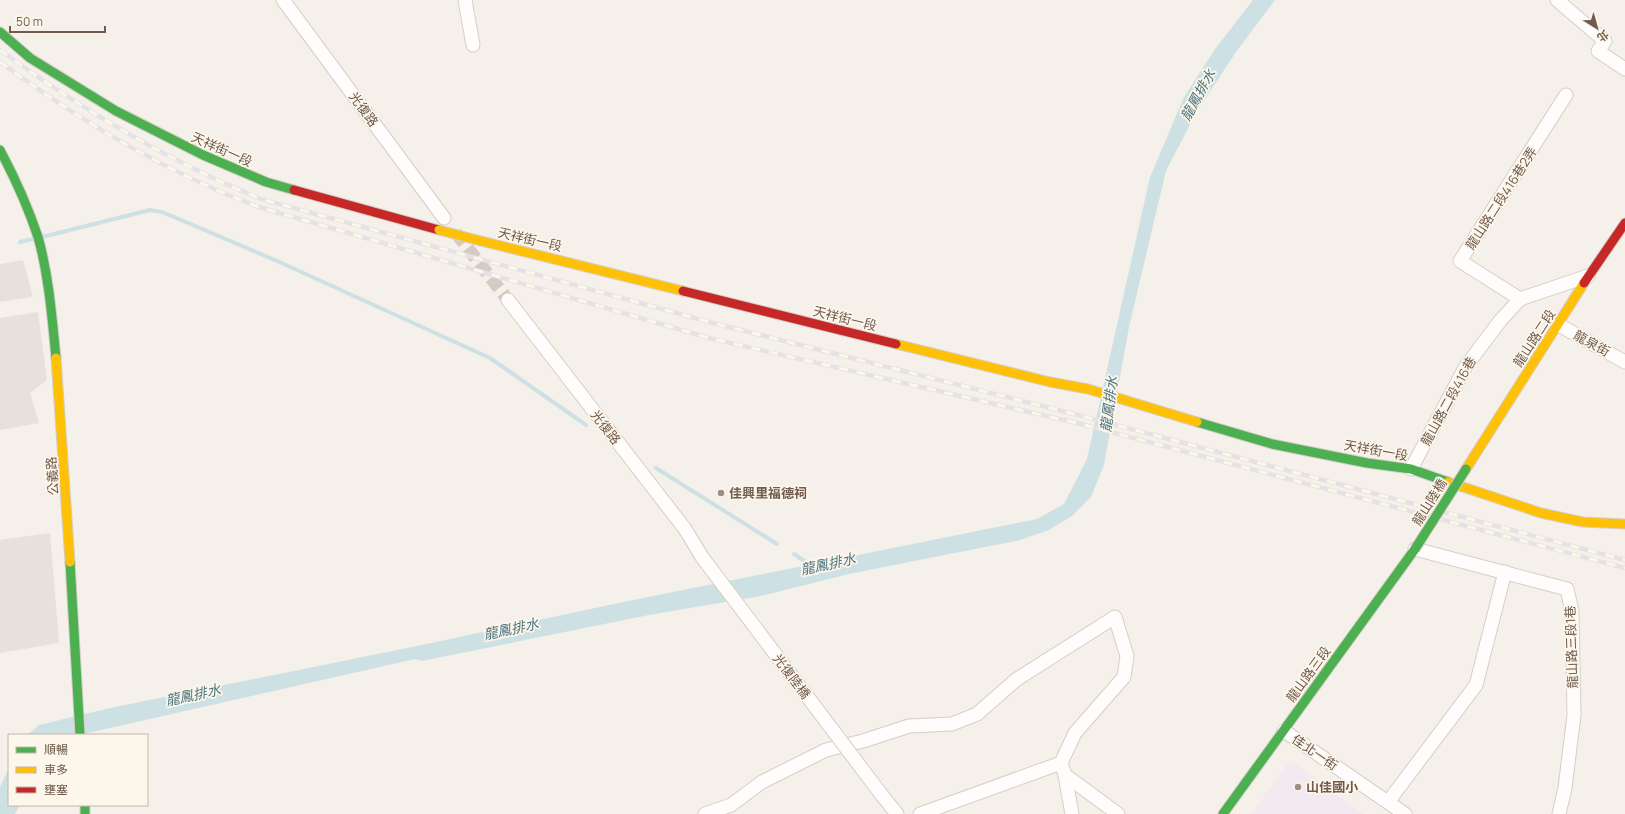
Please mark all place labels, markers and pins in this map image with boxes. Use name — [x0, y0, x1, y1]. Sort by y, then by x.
place label: 佳興里福德祠 — [729, 484, 807, 502]
marker: 佳興里福德祠 — [716, 488, 726, 498]
place label: 山佳國小 — [1306, 778, 1359, 796]
marker: 山佳國小 — [1293, 782, 1303, 792]

